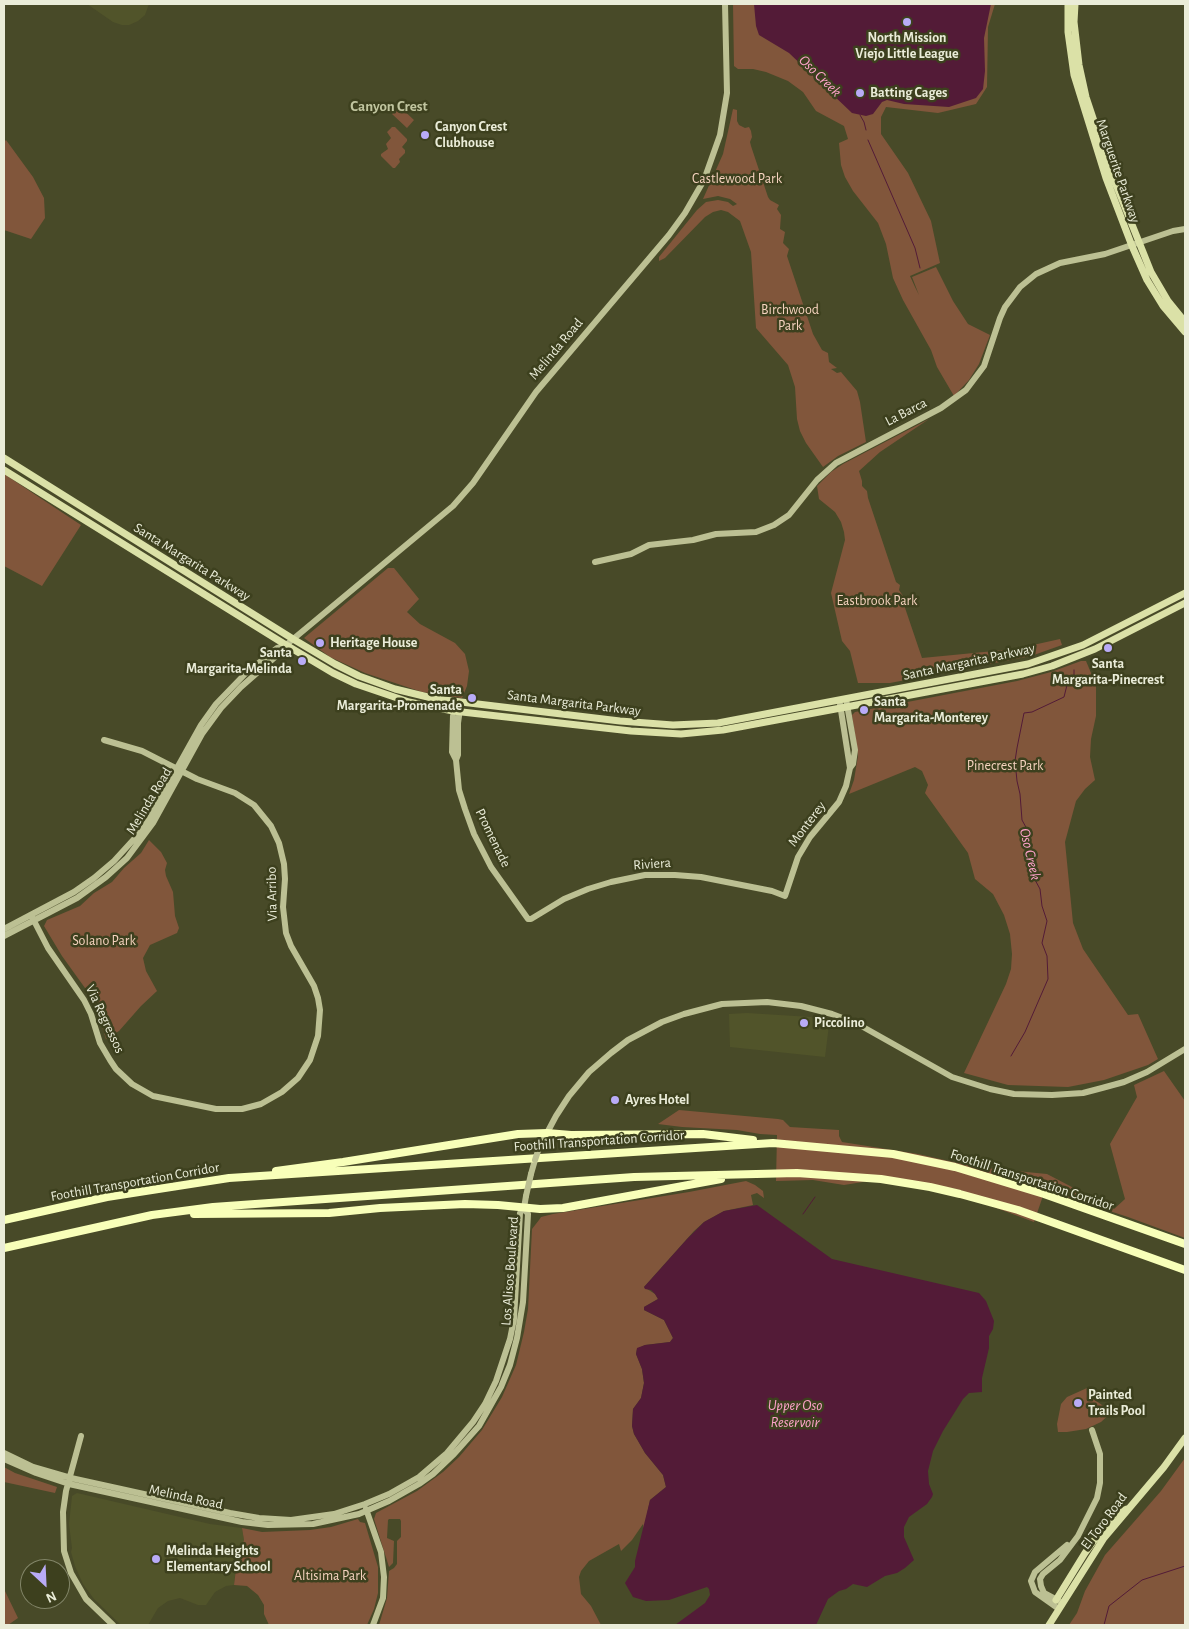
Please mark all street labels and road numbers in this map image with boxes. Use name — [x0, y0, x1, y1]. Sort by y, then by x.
street label: Marguerite Parkway — [1092, 117, 1144, 225]
street label: Melinda Road — [525, 315, 587, 383]
street label: La Barca — [882, 394, 930, 430]
street label: Santa Margarita Parkway — [130, 519, 254, 605]
street label: Santa Margarita Parkway — [901, 640, 1037, 684]
street label: Santa Margarita Parkway — [506, 686, 642, 720]
street label: Melinda Road — [122, 764, 176, 838]
street label: Monterey — [785, 798, 829, 850]
street label: Promenade — [472, 806, 514, 870]
street label: Riviera — [633, 854, 671, 874]
street label: Via Arribo — [263, 867, 281, 921]
street label: Via Regressos — [82, 982, 128, 1056]
street label: Foothill Transportation Corridor — [513, 1127, 685, 1155]
street label: Foothill Transportation Corridor — [948, 1146, 1116, 1214]
street label: Foothill Transportation Corridor — [49, 1159, 221, 1205]
street label: Los Alisos Boulevard — [498, 1216, 522, 1326]
street label: Melinda Road — [147, 1481, 225, 1513]
street label: El Toro Road — [1077, 1489, 1131, 1553]

